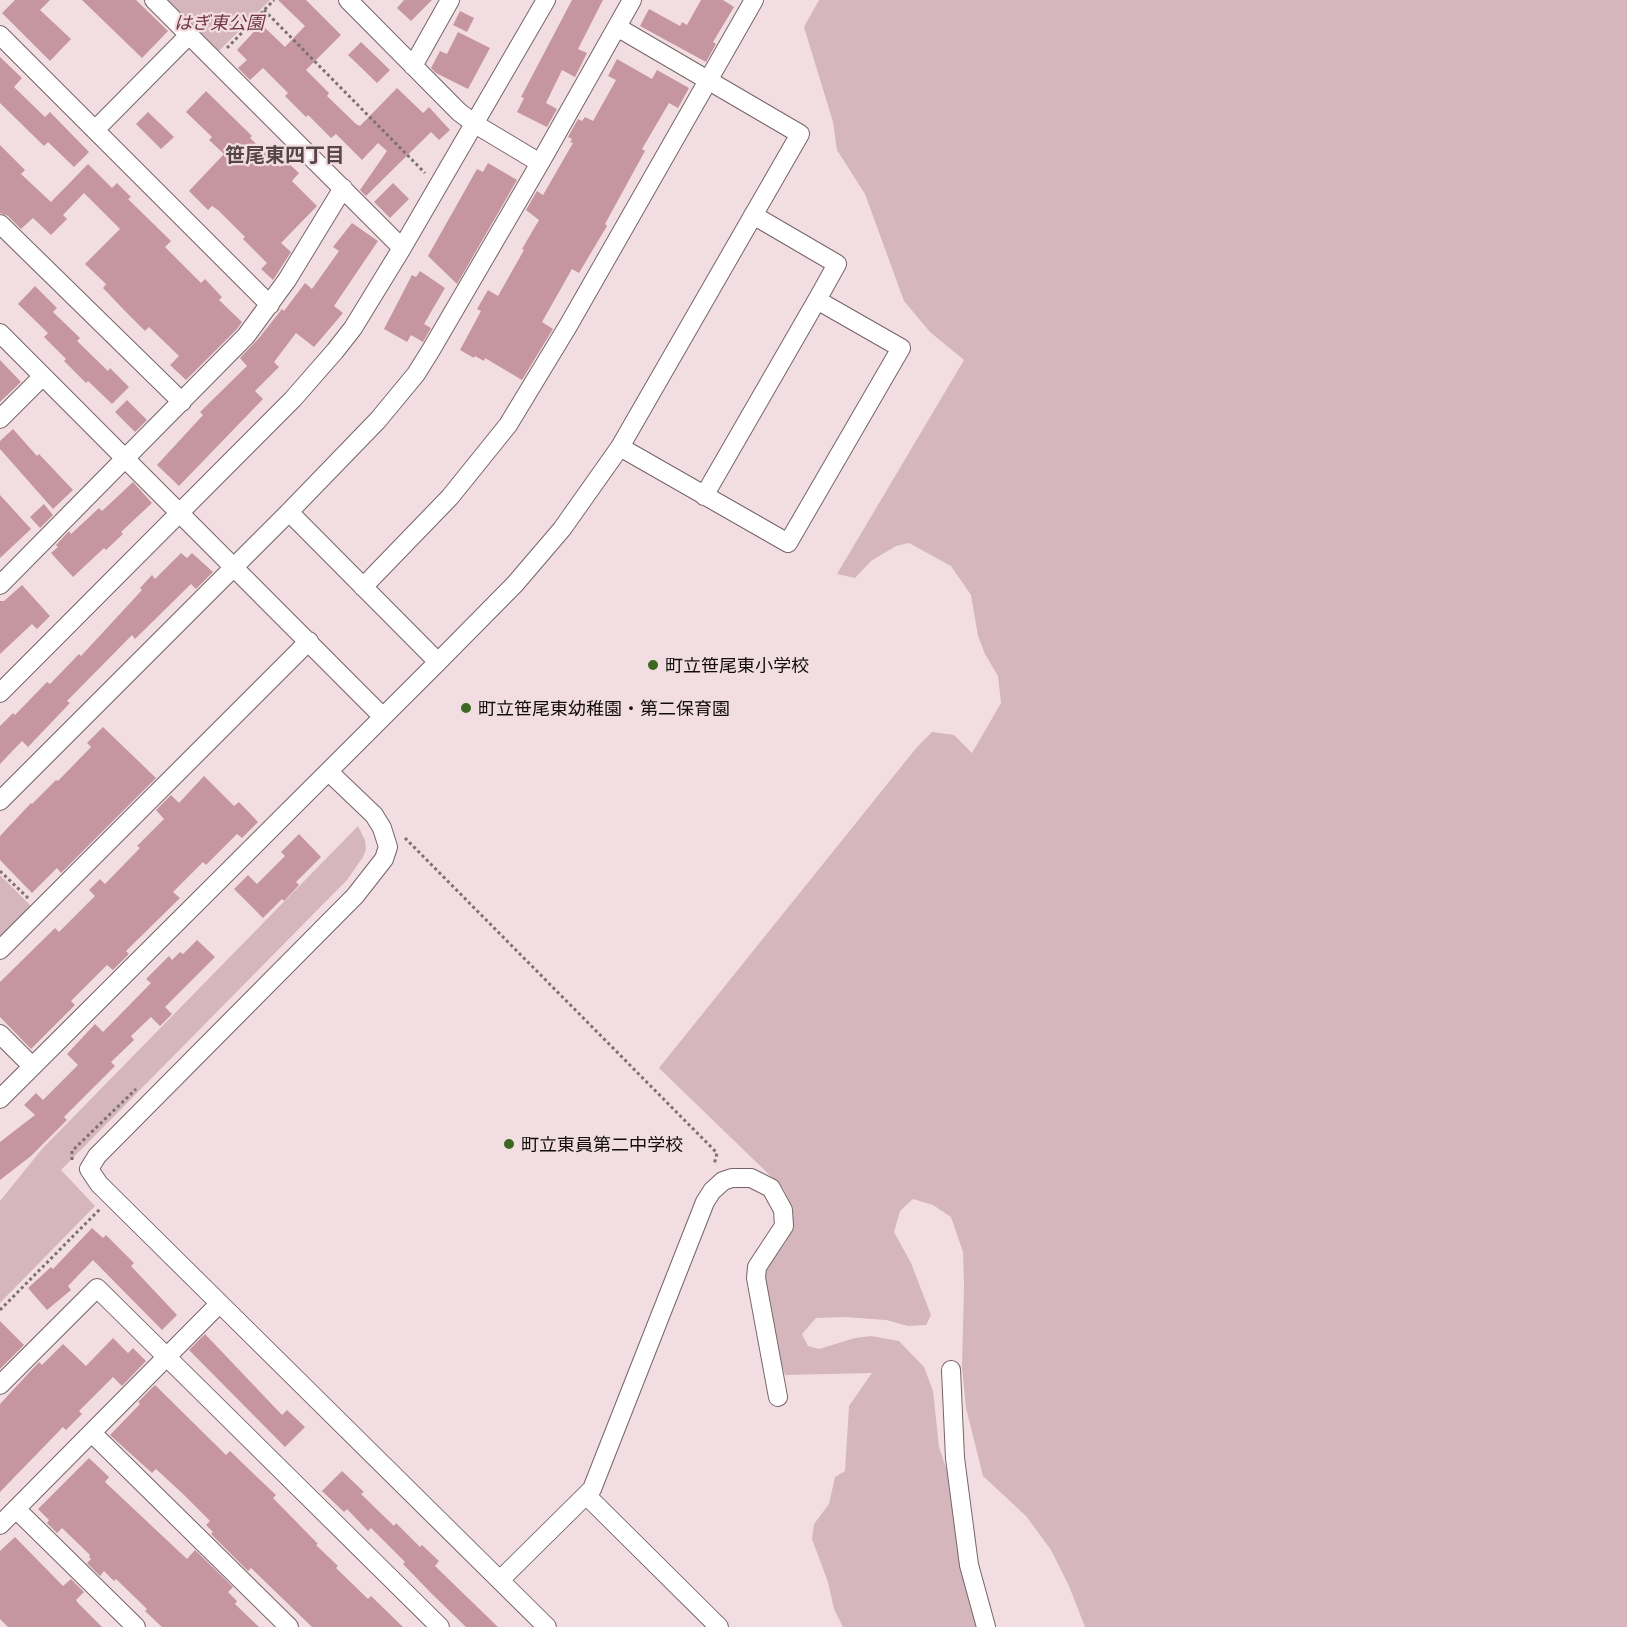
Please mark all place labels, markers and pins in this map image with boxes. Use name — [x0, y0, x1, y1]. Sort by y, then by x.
place label: 町立笹尾東小学校 — [665, 654, 809, 676]
marker: 町立笹尾東小学校 — [646, 658, 660, 672]
place label: 町立笹尾東幼稚園・第二保育園 — [478, 697, 730, 719]
marker: 町立笹尾東幼稚園・第二保育園 — [459, 701, 473, 715]
place label: 町立東員第二中学校 — [521, 1133, 683, 1155]
marker: 町立東員第二中学校 — [502, 1137, 516, 1151]

